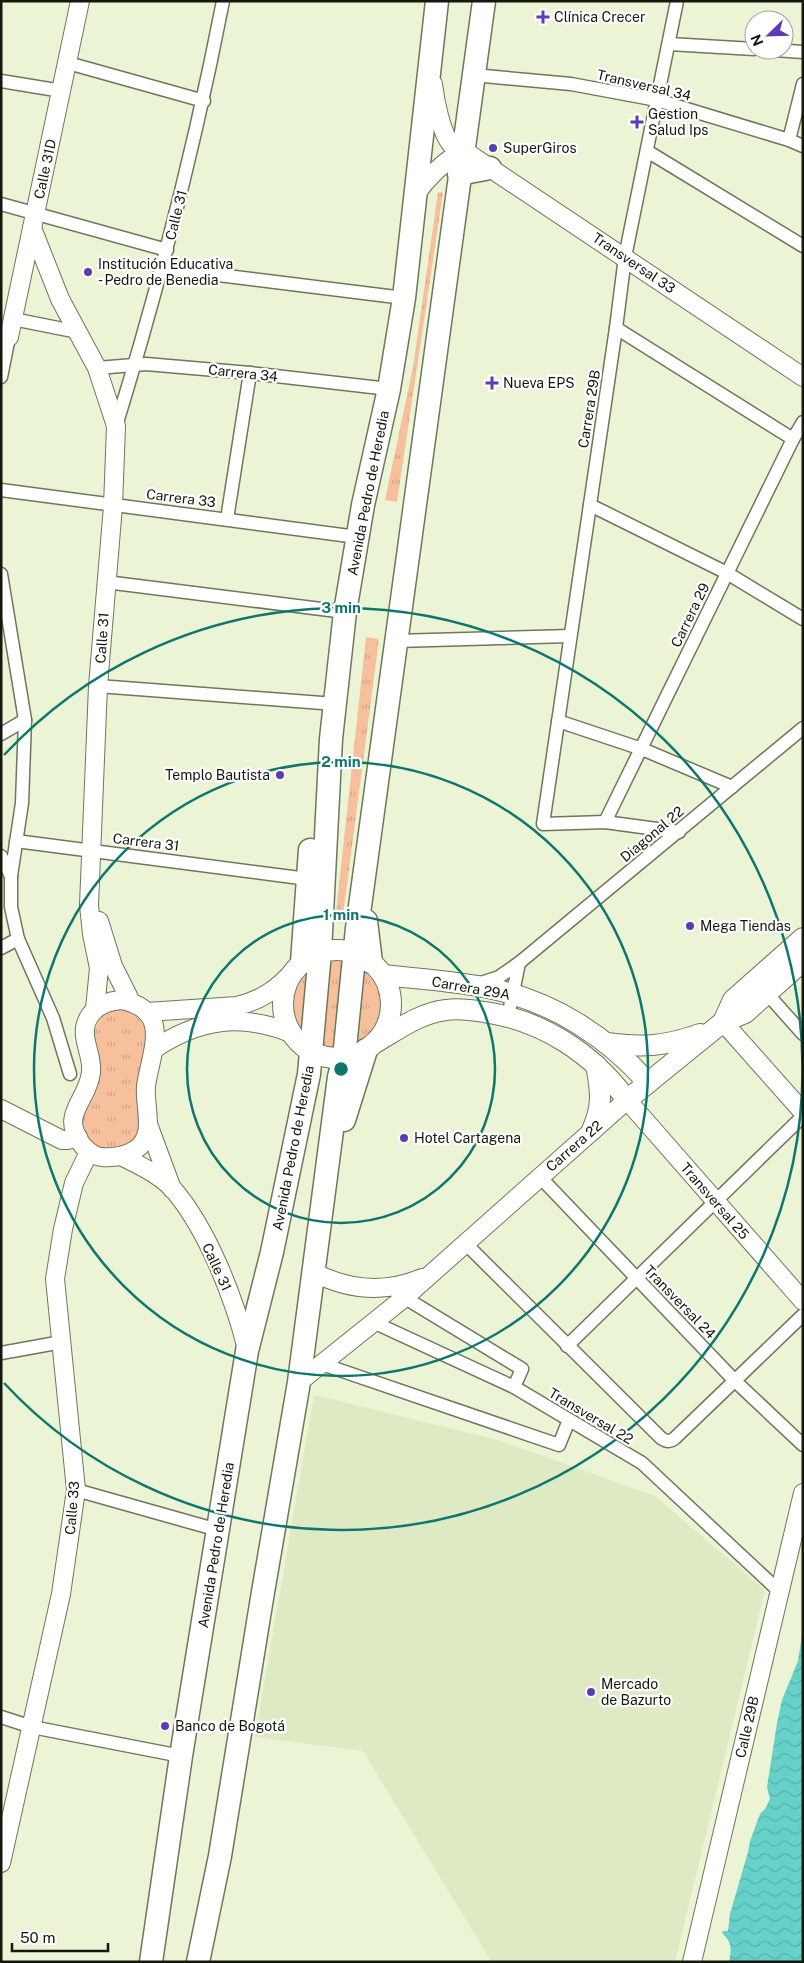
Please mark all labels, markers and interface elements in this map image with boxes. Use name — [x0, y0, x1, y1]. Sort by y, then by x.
place label: Clínica Crecer — [554, 9, 645, 25]
marker: Clínica Crecer — [536, 10, 550, 24]
north arrow — [744, 10, 794, 60]
text: N — [748, 32, 767, 48]
street label: Transversal 34 — [595, 66, 693, 104]
place label: Gestion Salud Ips — [648, 106, 708, 138]
marker: Gestion Salud Ips — [630, 115, 644, 129]
street label: Calle 31D — [31, 138, 59, 200]
place label: SuperGiros — [503, 140, 576, 156]
marker: SuperGiros — [487, 142, 499, 154]
street label: Calle 31 — [162, 188, 190, 242]
street label: Transversal 33 — [590, 229, 678, 297]
place label: Institución Educativa - Pedro de Benedia — [98, 256, 233, 288]
marker: Institución Educativa - Pedro de Benedia — [82, 266, 94, 278]
street label: Carrera 34 — [207, 361, 279, 385]
street label: Carrera 29B — [575, 369, 603, 449]
place label: Nueva EPS — [503, 375, 575, 391]
marker: Nueva EPS — [485, 376, 499, 390]
street label: Avenida Pedro de Heredia — [344, 409, 392, 577]
street label: Carrera 33 — [145, 486, 217, 510]
street label: Carrera 29 — [668, 580, 713, 650]
text: 3 min — [321, 599, 361, 616]
street label: Calle 31 — [92, 612, 112, 664]
text: 2 min — [321, 753, 361, 770]
place label: Templo Bautista — [165, 767, 270, 783]
marker: Templo Bautista — [274, 769, 286, 781]
street label: Diagonal 22 — [617, 803, 687, 865]
street label: Carrera 31 — [112, 830, 180, 854]
text: 1 min — [323, 906, 359, 923]
place label: Mega Tiendas — [700, 918, 791, 934]
marker: Mega Tiendas — [684, 920, 696, 932]
street label: Carrera 29A — [430, 973, 512, 1003]
centre of rings — [332, 1060, 350, 1078]
street label: Avenida Pedro de Heredia — [269, 1064, 317, 1232]
street label: Carrera 22 — [543, 1117, 605, 1175]
place label: Hotel Cartagena — [414, 1130, 521, 1146]
marker: Hotel Cartagena — [398, 1132, 410, 1144]
street label: Transversal 25 — [677, 1160, 753, 1242]
street label: Calle 31 — [199, 1241, 235, 1293]
street label: Transversal 24 — [641, 1262, 719, 1342]
street label: Transversal 22 — [546, 1385, 636, 1447]
street label: Avenida Pedro de Heredia — [195, 1461, 237, 1629]
street label: Calle 33 — [62, 1480, 82, 1536]
place label: Mercado de Bazurto — [601, 1676, 671, 1708]
marker: Mercado de Bazurto — [585, 1686, 597, 1698]
street label: Calle 29B — [732, 1695, 762, 1759]
place label: Banco de Bogotá — [175, 1718, 285, 1734]
marker: Banco de Bogotá — [159, 1720, 171, 1732]
scale bar — [12, 1920, 109, 1952]
text: 50 m — [20, 1929, 55, 1946]

